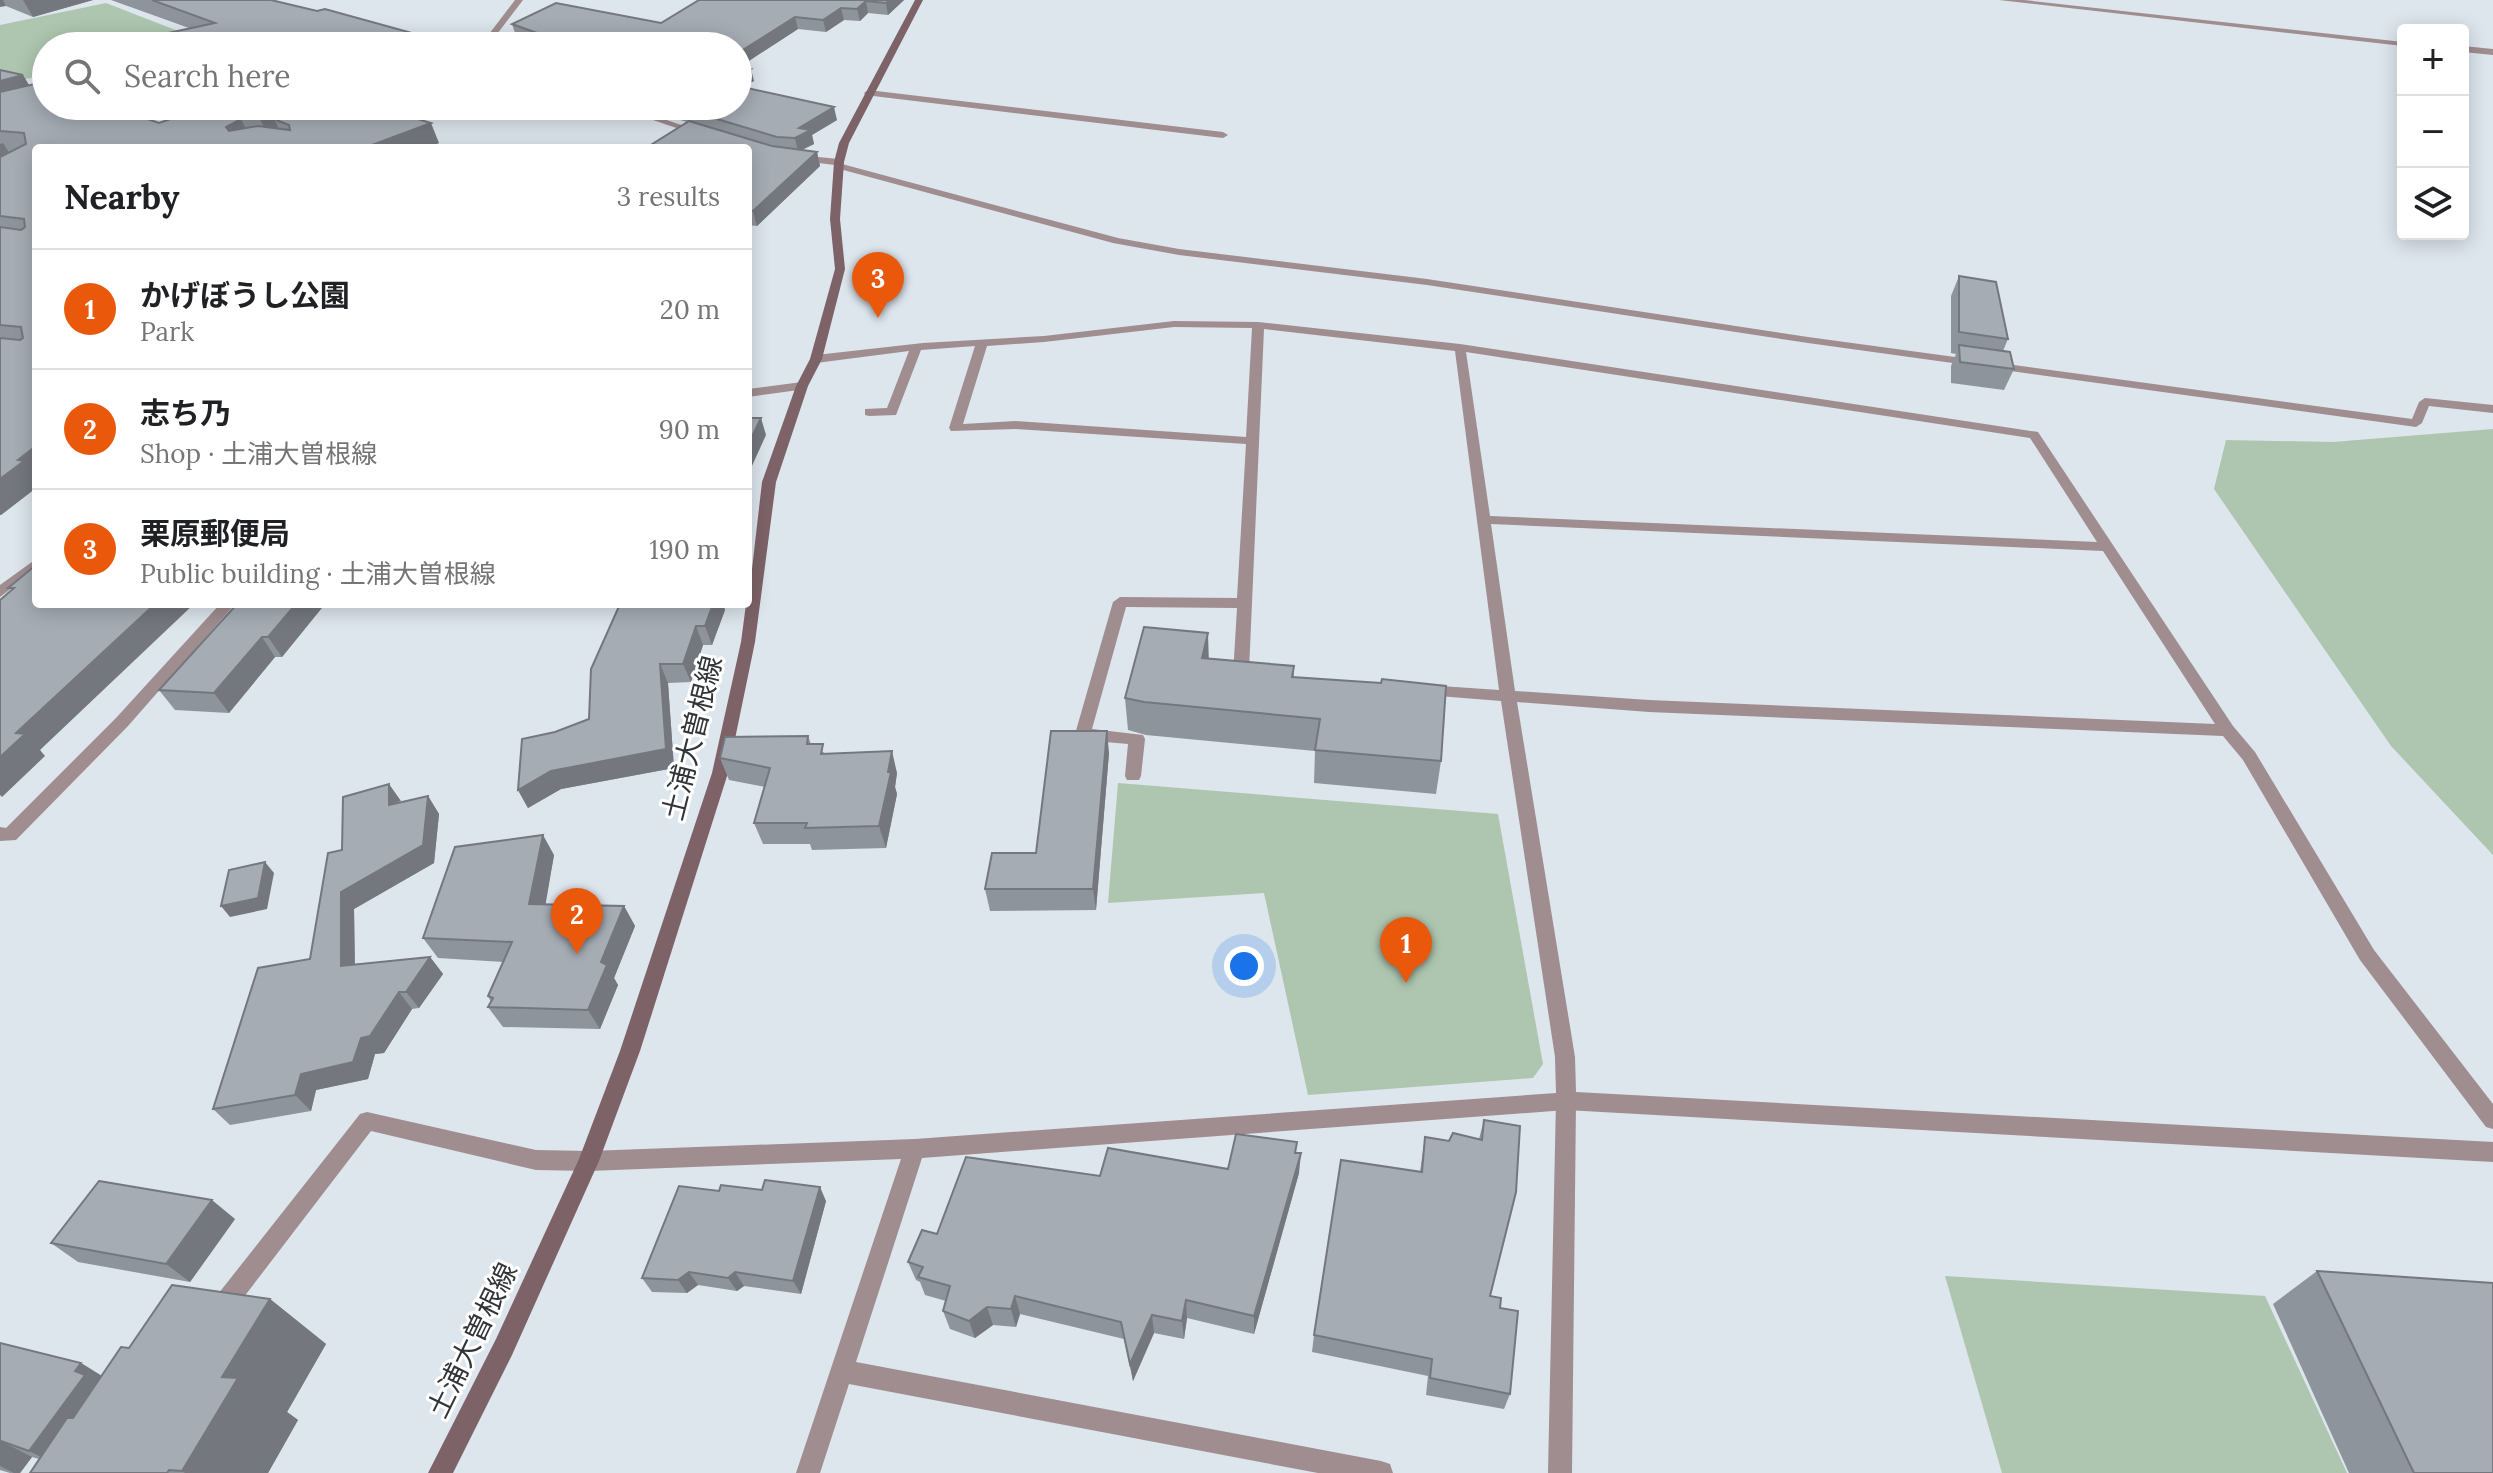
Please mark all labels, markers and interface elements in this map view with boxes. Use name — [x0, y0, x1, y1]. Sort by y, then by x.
map controls — [2397, 24, 2469, 240]
button: + — [2397, 24, 2469, 96]
search box — [32, 32, 752, 120]
icon: search — [60, 54, 104, 98]
text: Search here — [124, 57, 291, 95]
button: − — [2397, 96, 2469, 168]
button: layers — [2397, 168, 2469, 240]
text: Nearby — [64, 175, 180, 218]
text: 3 results — [617, 180, 720, 213]
pin: 3 — [852, 252, 904, 318]
text: かげぼうし公園 — [140, 276, 350, 314]
text: 1 — [85, 293, 95, 326]
text: 20 m — [660, 293, 720, 326]
text: Park — [140, 315, 194, 348]
text: 志ち乃 — [140, 394, 230, 432]
text: 2 — [83, 413, 97, 446]
text: 90 m — [659, 413, 720, 446]
text: Shop · 土浦大曽根線 — [140, 437, 377, 470]
text: 栗原郵便局 — [140, 514, 290, 552]
text: 3 — [83, 533, 97, 566]
text: 190 m — [649, 533, 720, 566]
text: Public building · 土浦大曽根線 — [140, 557, 496, 590]
street label: 土浦大曽根線 — [654, 652, 730, 824]
pin: 2 — [551, 888, 603, 954]
pin: 1 — [1380, 917, 1432, 983]
your location — [1224, 946, 1264, 986]
street label: 土浦大曽根線 — [419, 1257, 525, 1423]

